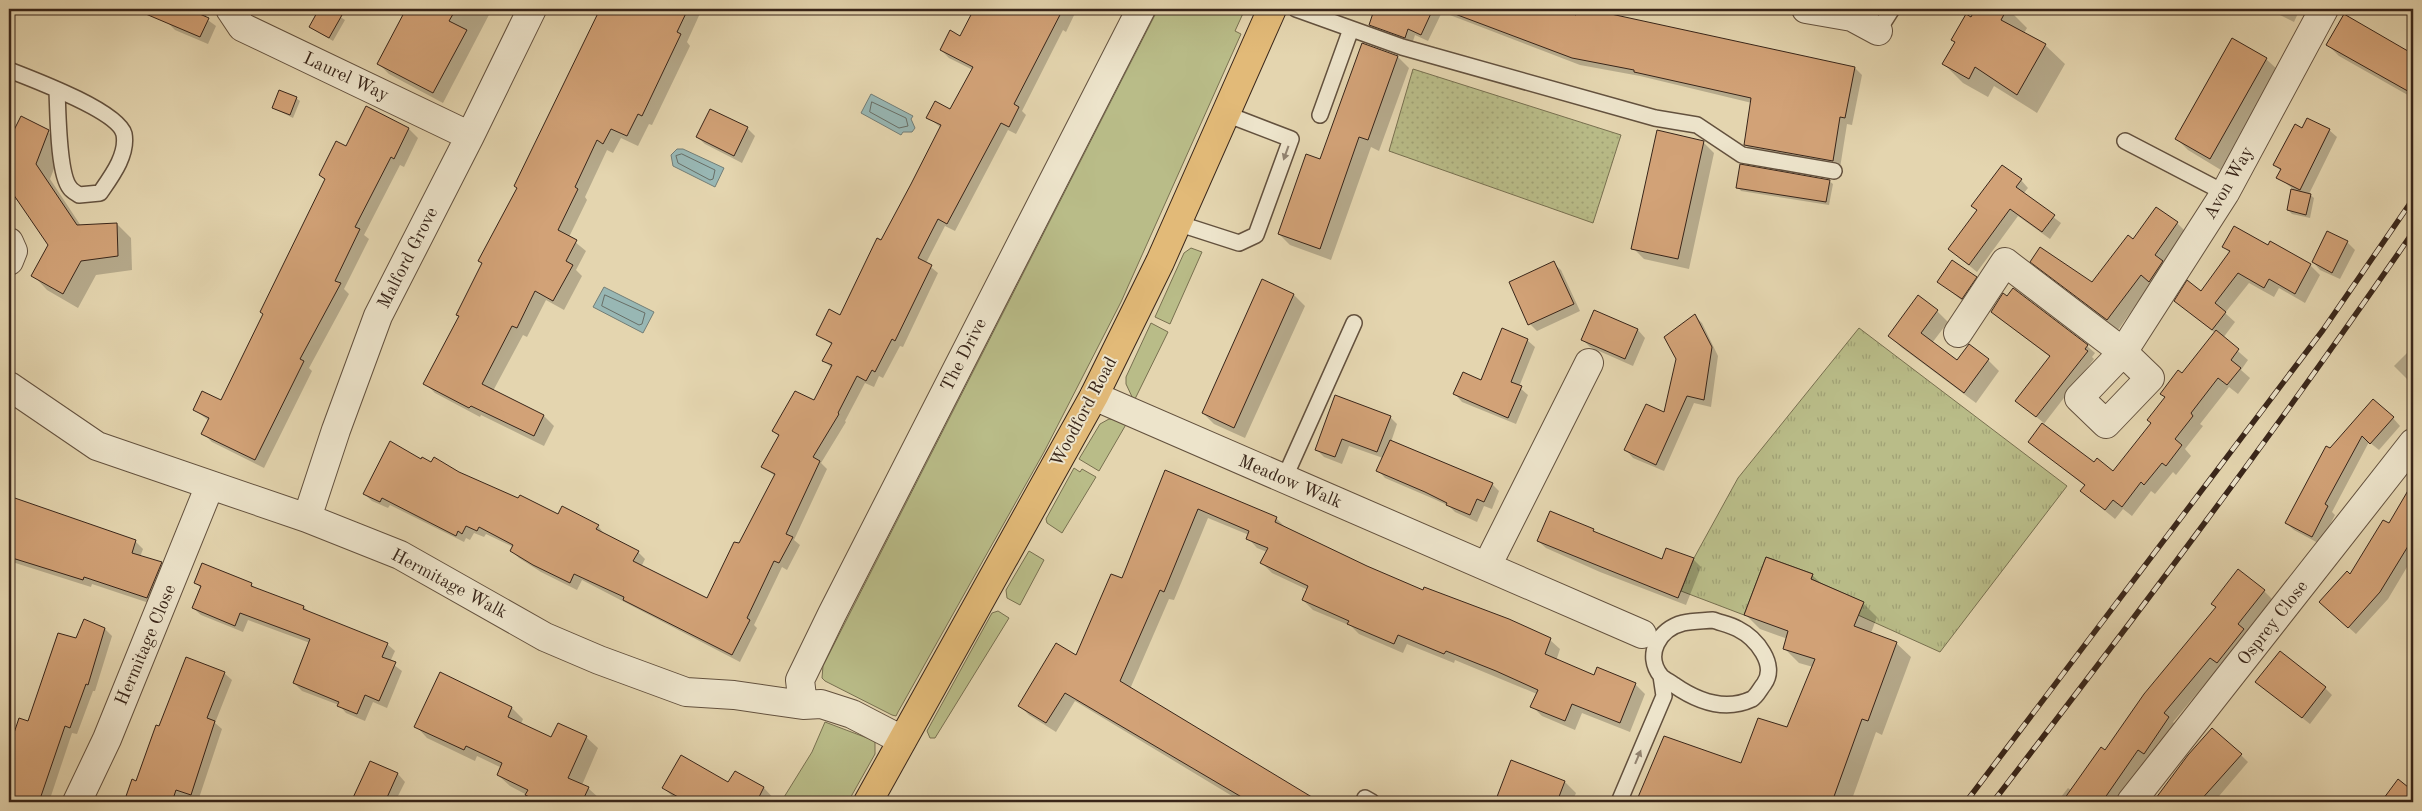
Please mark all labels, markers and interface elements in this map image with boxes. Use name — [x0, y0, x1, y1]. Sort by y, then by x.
street label: Laurel Way — [300, 49, 392, 105]
street label: Avon Way — [2201, 143, 2257, 223]
one-way arrow — [1282, 146, 1290, 161]
street label: Malford Grove — [375, 204, 441, 312]
street label: The Drive — [938, 316, 990, 394]
street label: Woodford Road — [1048, 354, 1120, 470]
street label: Meadow Walk — [1236, 452, 1344, 512]
street label: Hermitage Walk — [388, 546, 510, 622]
street label: Osprey Close — [2235, 577, 2311, 669]
street label: Hermitage Close — [112, 582, 180, 708]
one-way arrow — [1635, 750, 1643, 764]

